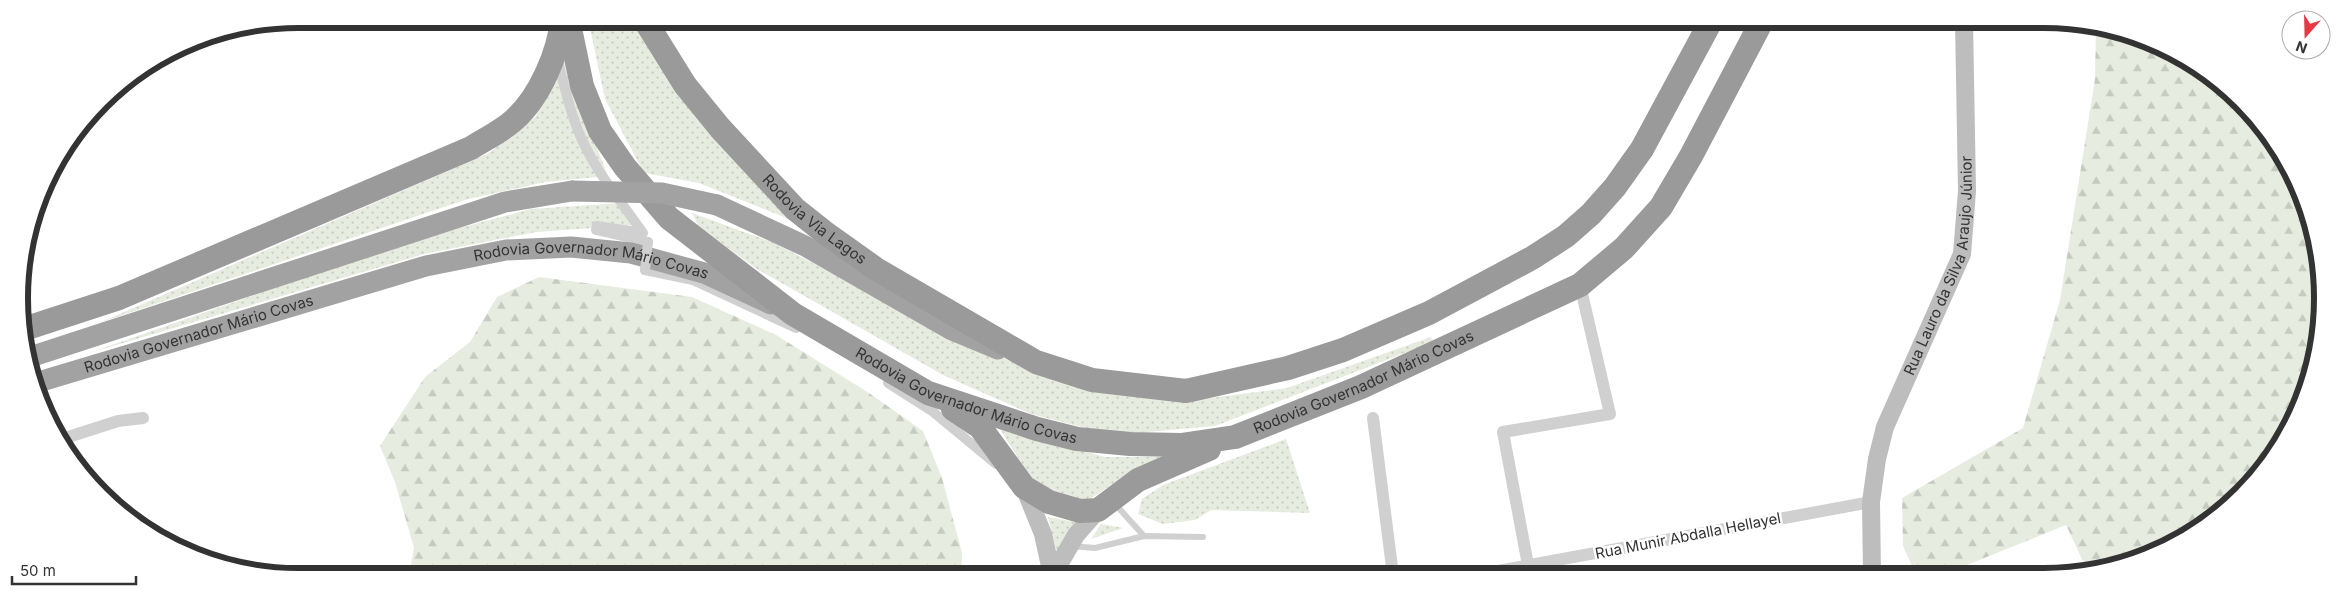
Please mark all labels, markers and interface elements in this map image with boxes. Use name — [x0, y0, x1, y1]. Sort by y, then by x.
north arrow — [2281, 10, 2331, 60]
text: N — [2293, 38, 2309, 57]
street label: Rua Lauro da Silva Araujo Júnior — [1899, 155, 1976, 378]
street label: Rodovia Via Lagos — [759, 170, 870, 268]
street label: Rodovia Governador Mário Covas — [472, 237, 712, 283]
street label: Rodovia Governador Mário Covas — [82, 290, 316, 377]
street label: Rodovia Governador Mário Covas — [1251, 326, 1477, 438]
street label: Rodovia Governador Mário Covas — [852, 343, 1079, 448]
street label: Rua Munir Abdalla Hellayel — [1593, 508, 1782, 563]
scale bar — [12, 554, 136, 586]
text: 50 m — [20, 561, 56, 580]

